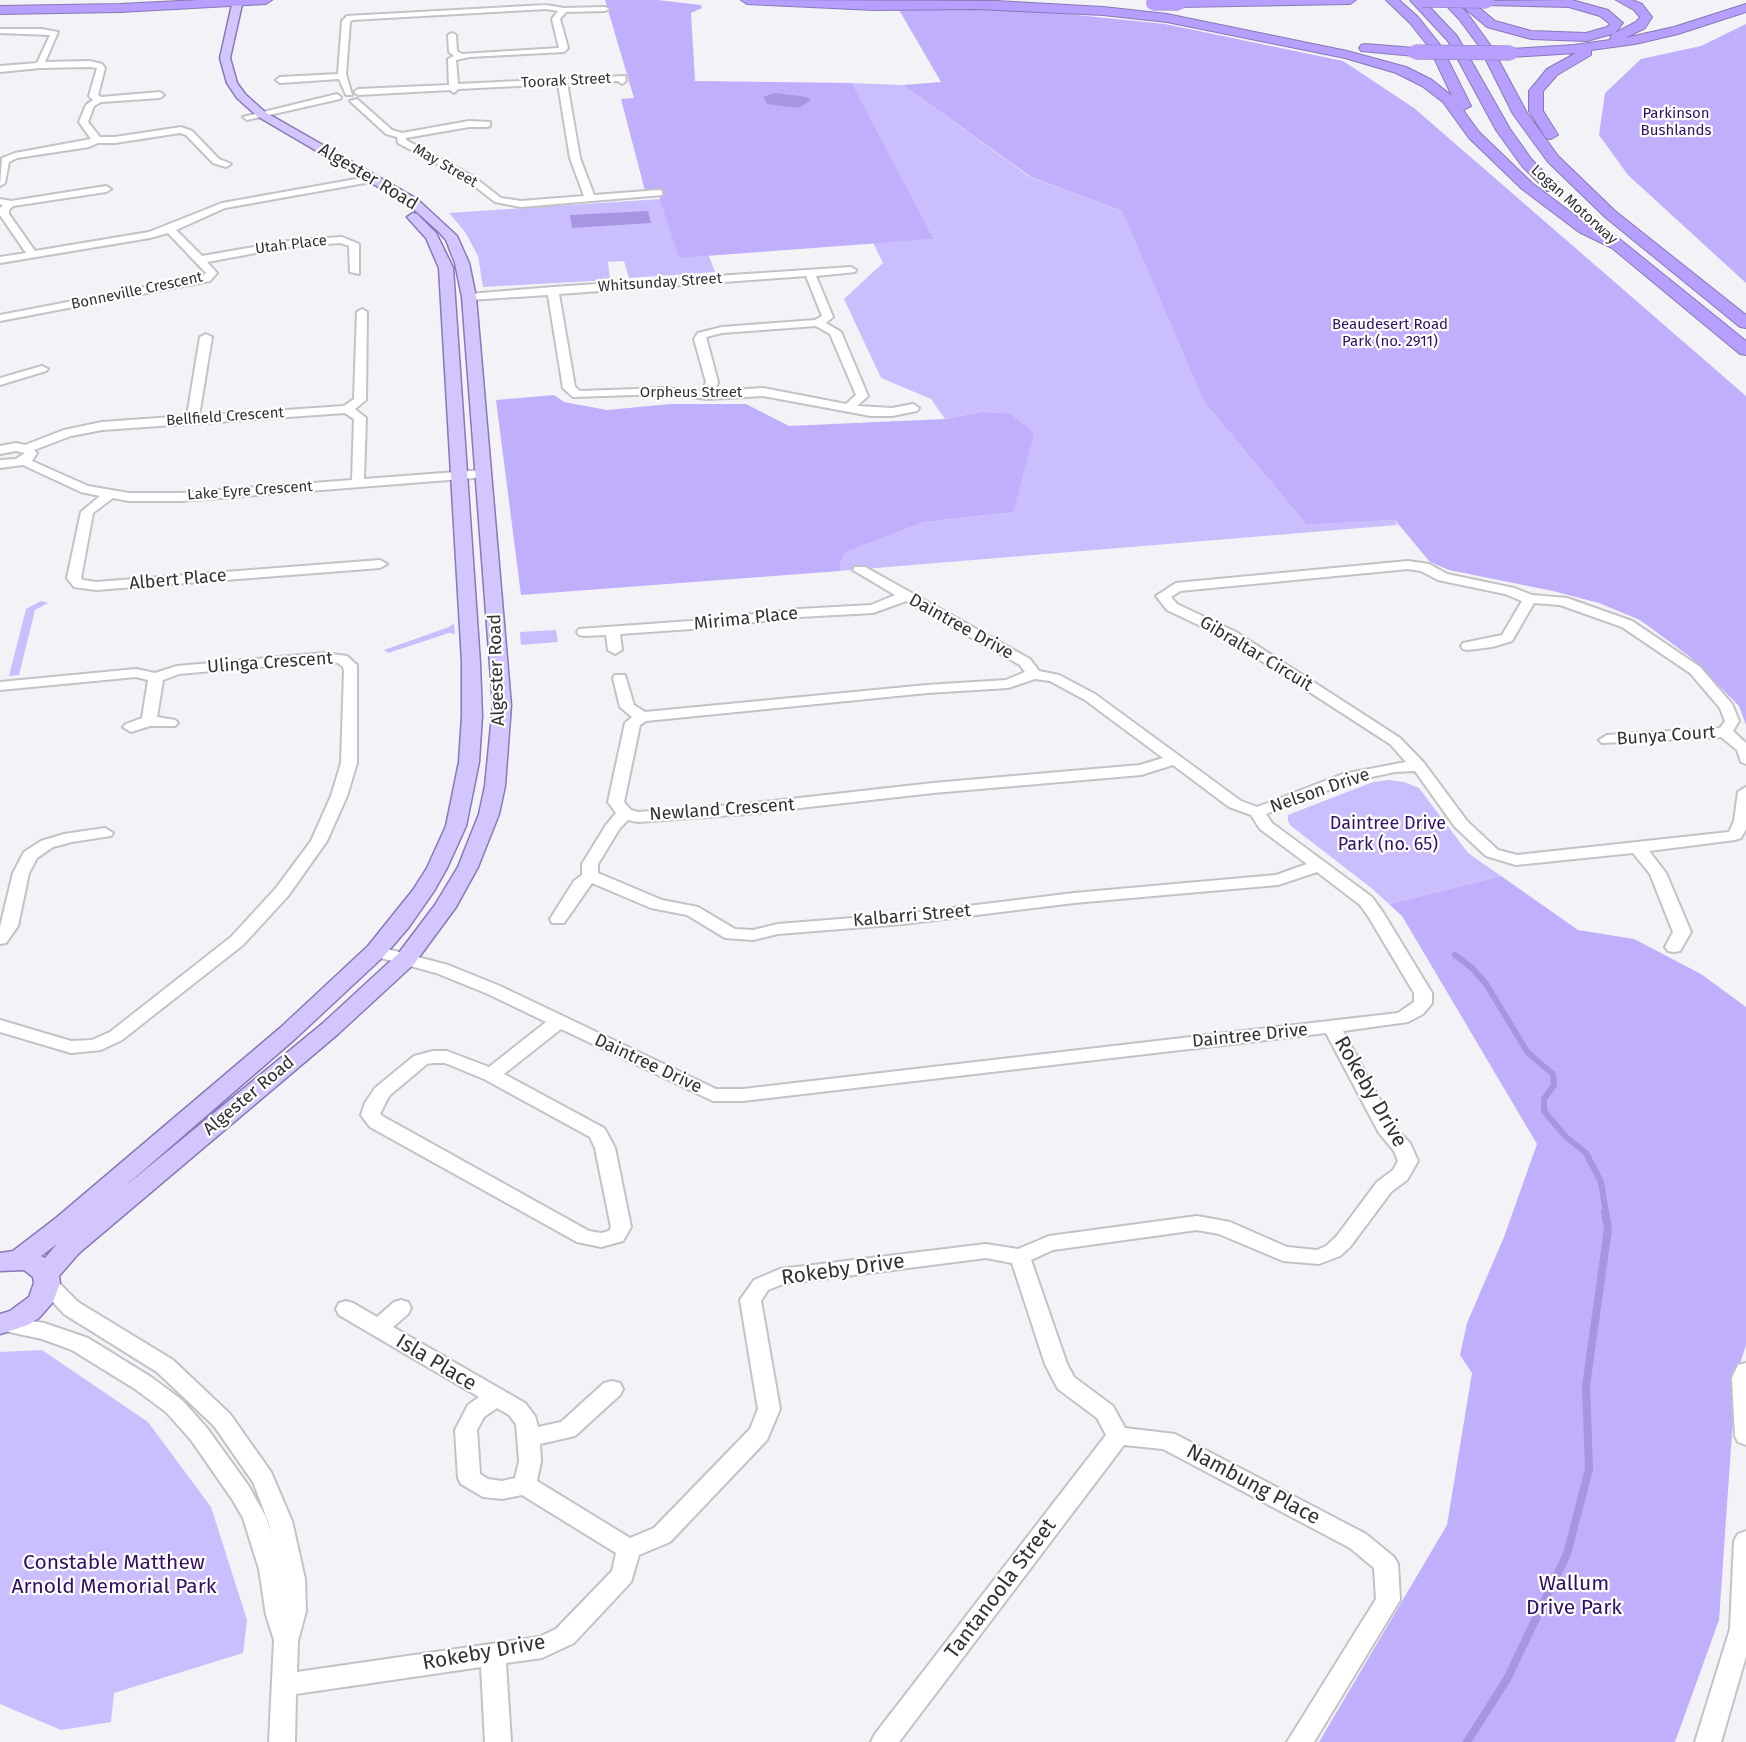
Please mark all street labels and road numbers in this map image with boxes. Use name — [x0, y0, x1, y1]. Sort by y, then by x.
street label: Toorak Street — [520, 70, 612, 92]
street label: Algester Road — [314, 139, 422, 215]
street label: May Street — [409, 140, 481, 192]
street label: Logan Motorway — [1527, 161, 1621, 249]
street label: Utah Place — [254, 232, 328, 258]
street label: Bonneville Crescent — [70, 268, 204, 314]
street label: Whitsunday Street — [597, 270, 723, 296]
street label: Orpheus Street — [640, 384, 742, 402]
street label: Bellfield Crescent — [165, 404, 285, 430]
street label: Lake Eyre Crescent — [187, 478, 313, 504]
street label: Albert Place — [128, 565, 228, 595]
street label: Daintree Drive — [905, 589, 1017, 665]
street label: Mirima Place — [693, 603, 799, 635]
street label: Gibraltar Circuit — [1195, 612, 1317, 696]
street label: Algester Road — [484, 614, 510, 726]
street label: Ulinga Crescent — [206, 648, 334, 678]
street label: Bunya Court — [1616, 722, 1716, 750]
street label: Nelson Drive — [1267, 764, 1373, 818]
street label: Newland Crescent — [649, 794, 795, 826]
street label: Kalbarri Street — [852, 900, 972, 932]
street label: Daintree Drive — [1191, 1019, 1309, 1053]
street label: Daintree Drive — [591, 1030, 705, 1098]
street label: Rokeby Drive — [1328, 1032, 1412, 1152]
street label: Algester Road — [199, 1052, 299, 1140]
street label: Rokeby Drive — [780, 1249, 906, 1291]
street label: Isla Place — [391, 1329, 481, 1397]
street label: Nambung Place — [1182, 1439, 1324, 1531]
street label: Tantanoola Street — [940, 1514, 1062, 1664]
street label: Rokeby Drive — [421, 1630, 547, 1676]

